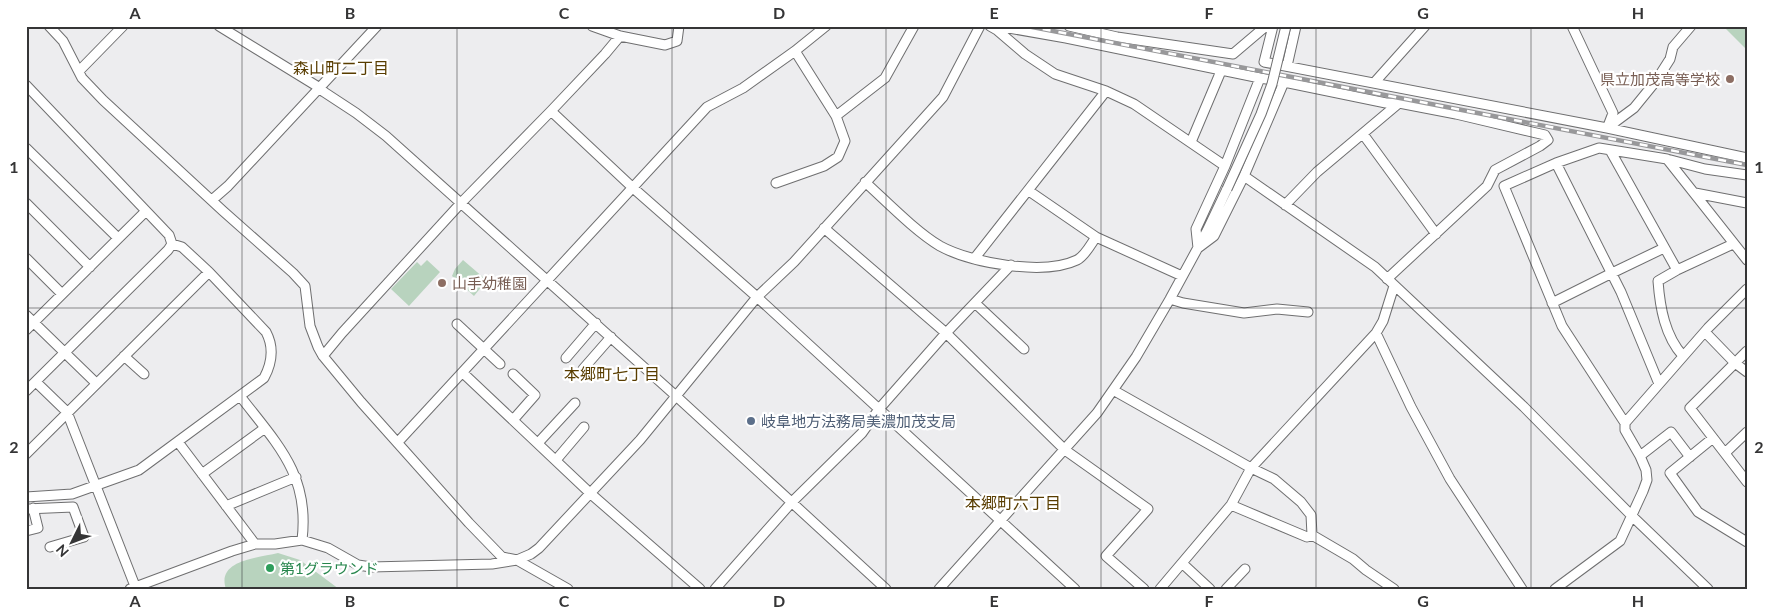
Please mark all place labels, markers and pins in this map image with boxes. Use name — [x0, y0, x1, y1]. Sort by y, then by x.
place label: 県立加茂高等学校 — [1600, 70, 1720, 88]
marker: 県立加茂高等学校 — [1724, 73, 1736, 85]
place label: 山手幼稚園 — [452, 274, 527, 292]
marker: 山手幼稚園 — [436, 277, 448, 289]
place label: 岐阜地方法務局美濃加茂支局 — [761, 412, 956, 430]
marker: 岐阜地方法務局美濃加茂支局 — [745, 415, 757, 427]
place label: 第1グラウンド — [280, 559, 379, 577]
marker: 第1グラウンド — [264, 562, 276, 574]

